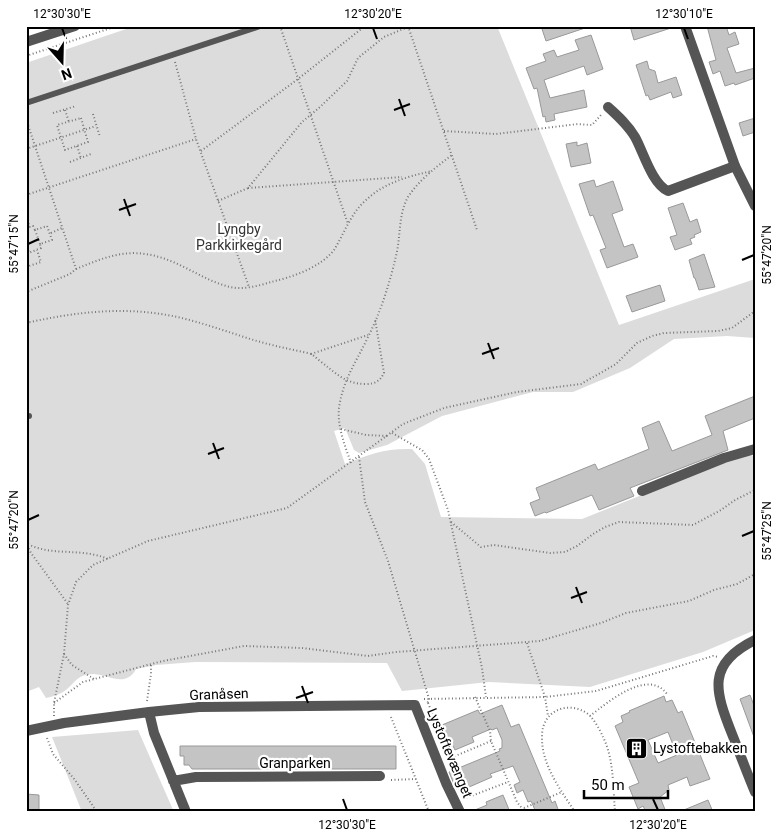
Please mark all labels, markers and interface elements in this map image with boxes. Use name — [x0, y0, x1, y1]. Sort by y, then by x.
text: 12°30'30"E — [33, 7, 91, 21]
text: 12°30'20"E — [344, 7, 402, 21]
text: 12°30'10"E — [655, 7, 713, 21]
north arrow — [38, 38, 88, 88]
text: N — [59, 65, 74, 83]
text: 55°47'15"N — [7, 214, 21, 274]
park label: Lyngby Parkkirkegård — [196, 221, 282, 253]
text: 55°47'20"N — [760, 225, 774, 285]
text: 55°47'20"N — [7, 490, 21, 550]
text: 55°47'25"N — [760, 501, 774, 561]
street label: Granåsen — [189, 685, 249, 703]
street label: Lystoftevænget — [424, 706, 476, 801]
building icon: Lystoftebakken — [625, 736, 649, 760]
place label: Lystoftebakken — [653, 740, 747, 756]
street label: Granparken — [259, 755, 331, 771]
scale bar — [584, 768, 667, 800]
text: 50 m — [591, 776, 625, 794]
text: 12°30'30"E — [318, 818, 376, 832]
text: 12°30'20"E — [629, 818, 687, 832]

